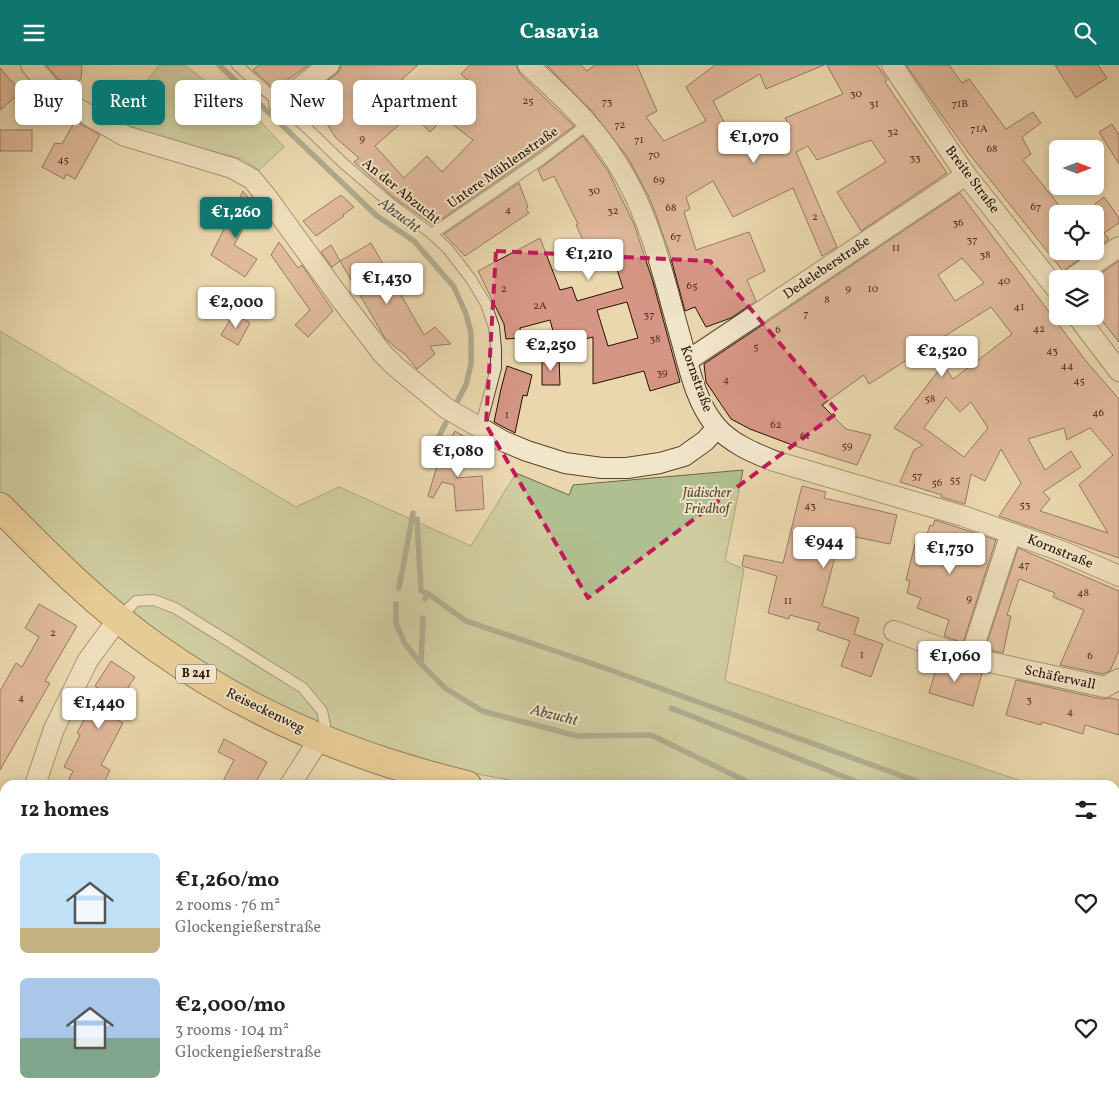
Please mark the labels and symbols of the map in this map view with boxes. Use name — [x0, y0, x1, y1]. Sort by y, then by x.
house number: 30 — [850, 87, 862, 102]
house number: 25 — [522, 94, 534, 109]
house number: 73 — [602, 95, 613, 110]
house number: 31 — [869, 97, 879, 112]
house number: 71B — [952, 97, 968, 112]
house number: 72 — [614, 118, 626, 133]
pin: €1,070 — [713, 121, 795, 164]
street label: Untere Mühlenstraße — [444, 122, 563, 213]
house number: 71A — [970, 122, 988, 137]
house number: 32 — [887, 125, 899, 140]
house number: 9 — [359, 132, 365, 147]
house number: 71 — [634, 133, 644, 148]
north arrow — [1049, 140, 1104, 195]
street label: Breite Straße — [940, 142, 1004, 218]
house number: 68 — [986, 142, 998, 157]
house number: 70 — [648, 148, 660, 163]
house number: 33 — [909, 151, 921, 166]
house number: 45 — [57, 153, 69, 168]
street label: An der Abzucht — [358, 155, 444, 229]
house number: 69 — [653, 173, 665, 188]
house number: 30 — [588, 184, 600, 199]
water label: Abzucht — [374, 194, 424, 238]
pin: €1,260 — [195, 197, 277, 239]
house number: 67 — [1031, 200, 1041, 215]
house number: 68 — [665, 201, 677, 216]
house number: 4 — [505, 203, 512, 218]
house number: 32 — [607, 204, 619, 219]
house number: 2 — [812, 210, 818, 225]
house number: 36 — [952, 216, 964, 231]
house number: 67 — [671, 230, 681, 245]
street label: Dedeleberstraße — [780, 232, 875, 304]
house number: 37 — [967, 233, 977, 248]
pin: €1,210 — [548, 239, 630, 281]
house number: 11 — [892, 241, 900, 256]
house number: 38 — [979, 248, 991, 263]
pin: €1,430 — [346, 263, 428, 305]
house number: 40 — [998, 274, 1011, 289]
house number: 65 — [687, 279, 697, 294]
house number: 2 — [501, 282, 507, 297]
house number: 9 — [845, 282, 851, 297]
house number: 10 — [868, 282, 879, 297]
pin: €2,000 — [195, 287, 277, 329]
house number: 8 — [824, 293, 830, 308]
house number: 2A — [533, 299, 547, 314]
house number: 41 — [1014, 300, 1024, 315]
house number: 7 — [803, 307, 809, 322]
house number: 37 — [644, 308, 654, 323]
house number: 42 — [1033, 322, 1045, 337]
house number: 6 — [775, 323, 781, 338]
pin: €2,250 — [510, 329, 592, 372]
house number: 38 — [649, 332, 661, 347]
pin: €2,520 — [901, 335, 983, 378]
house number: 5 — [753, 340, 759, 355]
street label: Kornstraße — [675, 343, 717, 415]
house number: 43 — [1046, 344, 1058, 359]
house number: 44 — [1060, 359, 1074, 374]
house number: 39 — [656, 366, 668, 381]
house number: 4 — [723, 373, 730, 388]
house number: 45 — [1073, 374, 1085, 389]
house number: 58 — [925, 392, 936, 407]
house number: 46 — [1092, 406, 1104, 421]
house number: 1 — [505, 408, 509, 423]
house number: 62 — [770, 418, 782, 433]
house number: 61 — [800, 429, 810, 444]
pin: €1,080 — [417, 435, 499, 478]
house number: 59 — [842, 439, 853, 454]
house number: 57 — [912, 469, 922, 484]
house number: 55 — [950, 473, 960, 488]
house number: 56 — [932, 476, 943, 491]
park label: Jüdischer Friedhof — [681, 484, 733, 519]
house number: 53 — [1020, 498, 1031, 513]
house number: 43 — [804, 499, 816, 514]
pin: €944 — [794, 527, 854, 569]
street label: Kornstraße — [1024, 530, 1096, 574]
pin: €1,730 — [909, 533, 991, 575]
house number: 47 — [1018, 558, 1030, 573]
house number: 48 — [1077, 586, 1089, 601]
house number: 9 — [966, 592, 972, 607]
house number: 11 — [784, 594, 792, 609]
house number: 2 — [50, 626, 56, 641]
pin: €1,060 — [914, 641, 996, 683]
house number: 1 — [860, 648, 864, 663]
house number: 6 — [1087, 649, 1093, 664]
street label: Schäferwall — [1023, 661, 1097, 695]
road number: B 241 — [176, 665, 216, 683]
street label: Reiseckenweg — [223, 684, 307, 738]
pin: €1,440 — [58, 687, 140, 730]
house number: 4 — [18, 691, 25, 706]
house number: 3 — [1026, 693, 1032, 708]
water label: Abzucht — [527, 700, 581, 732]
house number: 4 — [1067, 705, 1074, 720]

